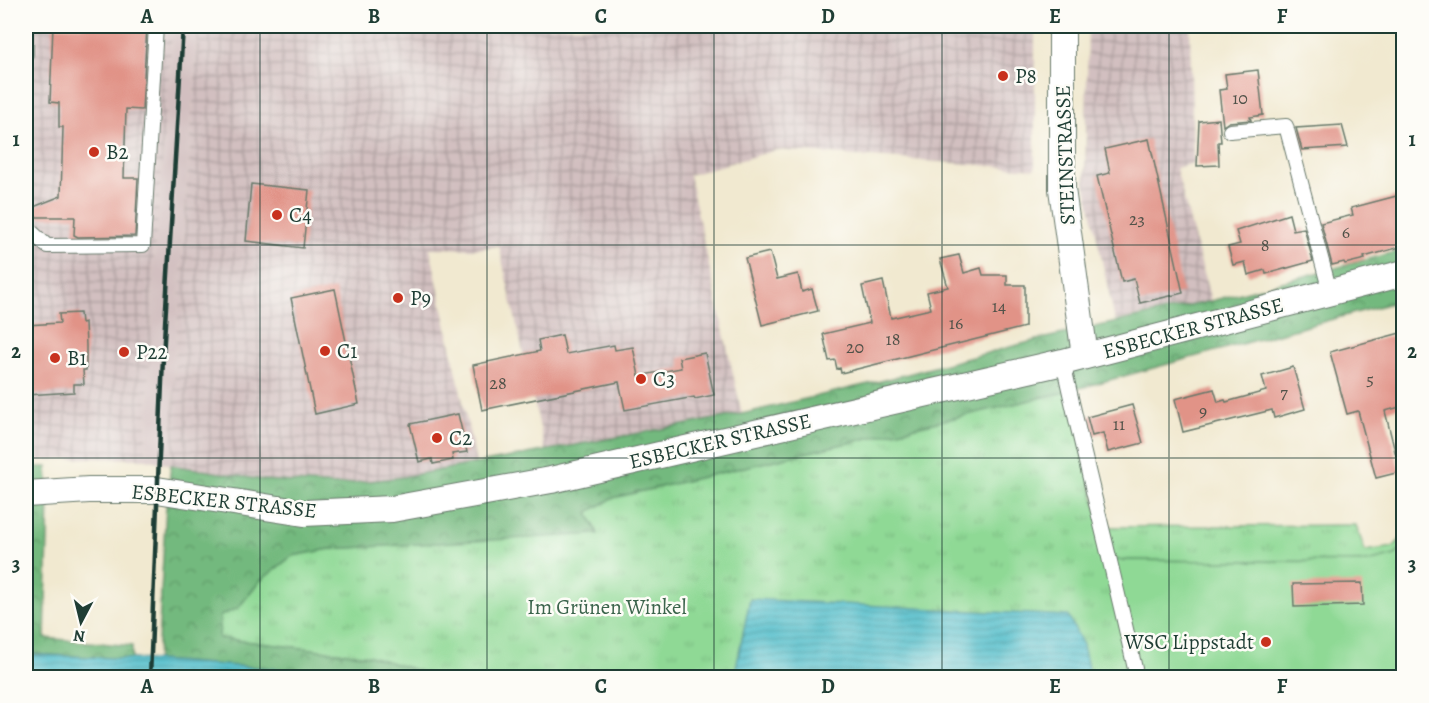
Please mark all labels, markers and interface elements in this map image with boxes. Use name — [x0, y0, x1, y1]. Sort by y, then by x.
text: A — [140, 3, 154, 30]
text: B — [368, 3, 380, 30]
text: C — [595, 3, 607, 30]
text: D — [821, 3, 835, 30]
text: E — [1049, 3, 1061, 30]
text: F — [1277, 3, 1288, 30]
place label: P8 — [1015, 62, 1037, 90]
marker: P8 — [996, 69, 1010, 83]
street label: STEINSTRASSE — [1049, 85, 1081, 225]
house number: 10 — [1232, 86, 1248, 110]
text: 1 — [12, 126, 20, 153]
text: 1 — [1408, 126, 1416, 153]
place label: B2 — [106, 138, 129, 166]
marker: B2 — [87, 145, 101, 159]
place label: C4 — [289, 201, 312, 229]
house number: 23 — [1129, 207, 1145, 231]
marker: C4 — [270, 208, 284, 222]
house number: 6 — [1342, 220, 1350, 244]
house number: 8 — [1261, 233, 1269, 257]
place label: P9 — [410, 284, 431, 312]
street label: ESBECKER STRASSE — [1099, 290, 1287, 366]
marker: P9 — [391, 291, 405, 305]
house number: 14 — [992, 294, 1006, 318]
house number: 16 — [949, 311, 963, 335]
house number: 18 — [886, 327, 900, 351]
house number: 20 — [846, 335, 864, 359]
place label: C1 — [337, 337, 357, 365]
text: 2 — [11, 338, 21, 365]
place label: P22 — [136, 338, 168, 366]
text: 2 — [1407, 338, 1417, 365]
place label: B1 — [67, 344, 87, 372]
marker: C1 — [318, 344, 332, 358]
marker: P22 — [117, 345, 131, 359]
marker: B1 — [48, 351, 62, 365]
place label: C3 — [653, 365, 675, 393]
house number: 5 — [1366, 367, 1374, 391]
house number: 28 — [489, 371, 507, 395]
marker: C3 — [634, 372, 648, 386]
house number: 7 — [1280, 380, 1288, 404]
house number: 9 — [1199, 399, 1207, 423]
street label: ESBECKER STRASSE — [626, 406, 814, 476]
house number: 11 — [1113, 412, 1125, 436]
place label: C2 — [449, 424, 472, 452]
marker: C2 — [430, 431, 444, 445]
street label: ESBECKER STRASSE — [130, 477, 318, 525]
text: 3 — [12, 551, 20, 578]
text: 3 — [1408, 551, 1416, 578]
north arrow — [51, 592, 111, 652]
park label: Im Grünen Winkel — [527, 593, 687, 621]
text: N — [72, 624, 86, 648]
place label: WSC Lippstadt — [1123, 628, 1254, 656]
marker: WSC Lippstadt — [1259, 635, 1273, 649]
text: A — [140, 673, 154, 700]
text: B — [368, 673, 380, 700]
text: C — [595, 673, 607, 700]
text: D — [821, 673, 835, 700]
text: E — [1049, 673, 1061, 700]
text: F — [1277, 673, 1288, 700]

